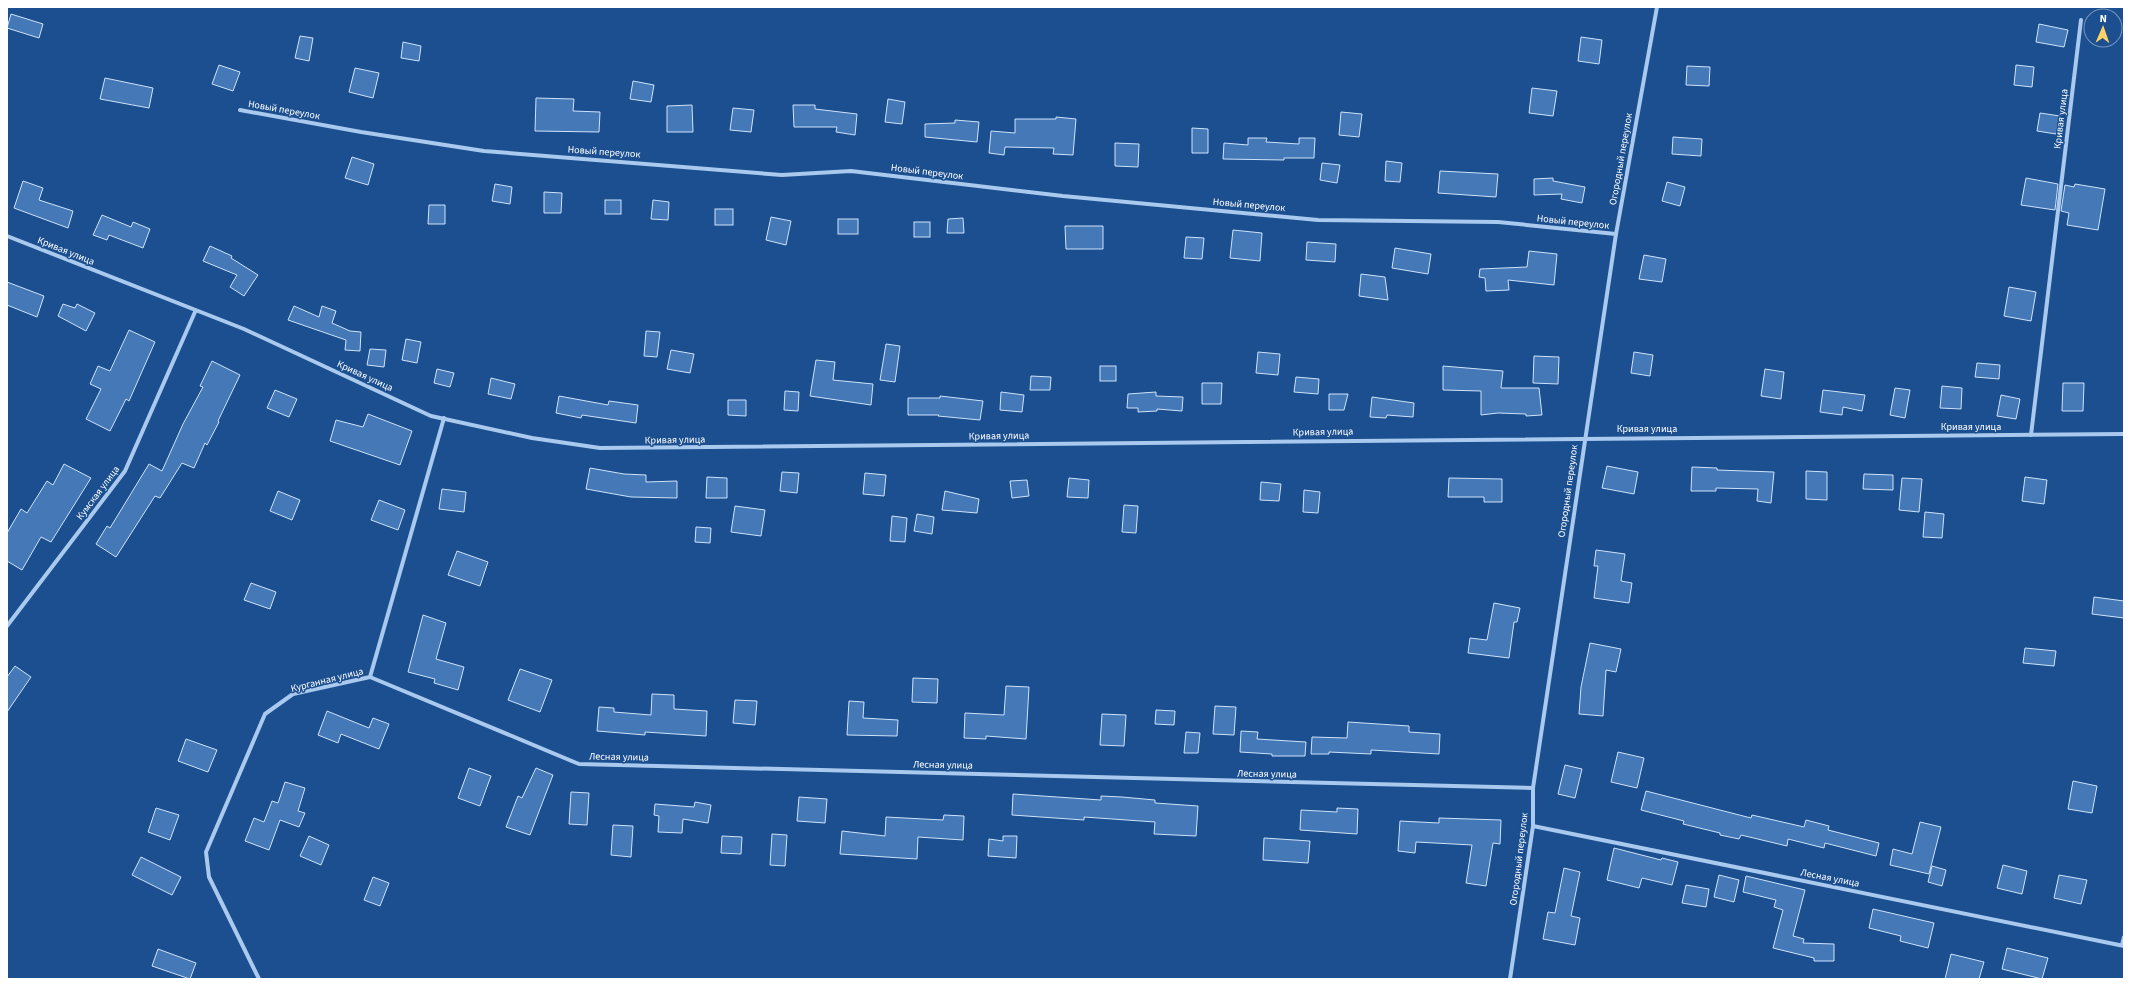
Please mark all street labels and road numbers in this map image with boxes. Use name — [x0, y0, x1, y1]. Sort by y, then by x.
street label: Кривая улица — [2050, 88, 2072, 150]
street label: Новый переулок — [247, 97, 321, 123]
street label: Огородный переулок — [1606, 112, 1636, 206]
street label: Новый переулок — [567, 142, 641, 162]
street label: Новый переулок — [890, 161, 964, 183]
street label: Новый переулок — [1212, 195, 1286, 215]
street label: Новый переулок — [1536, 211, 1610, 233]
street label: Кривая улица — [35, 233, 97, 269]
street label: Кривая улица — [335, 357, 395, 395]
street label: Кривая улица — [1941, 420, 2001, 434]
street label: Кривая улица — [1617, 422, 1677, 436]
street label: Кривая улица — [1293, 424, 1353, 440]
street label: Кривая улица — [969, 428, 1029, 444]
street label: Кривая улица — [645, 432, 705, 448]
street label: Огородный переулок — [1555, 444, 1581, 538]
street label: Кумская улица — [73, 463, 123, 523]
street label: Курганная улица — [289, 664, 365, 696]
street label: Лесная улица — [589, 749, 649, 765]
street label: Лесная улица — [913, 757, 973, 773]
street label: Лесная улица — [1237, 766, 1297, 782]
street label: Огородный переулок — [1506, 812, 1532, 906]
street label: Лесная улица — [1799, 865, 1861, 891]

